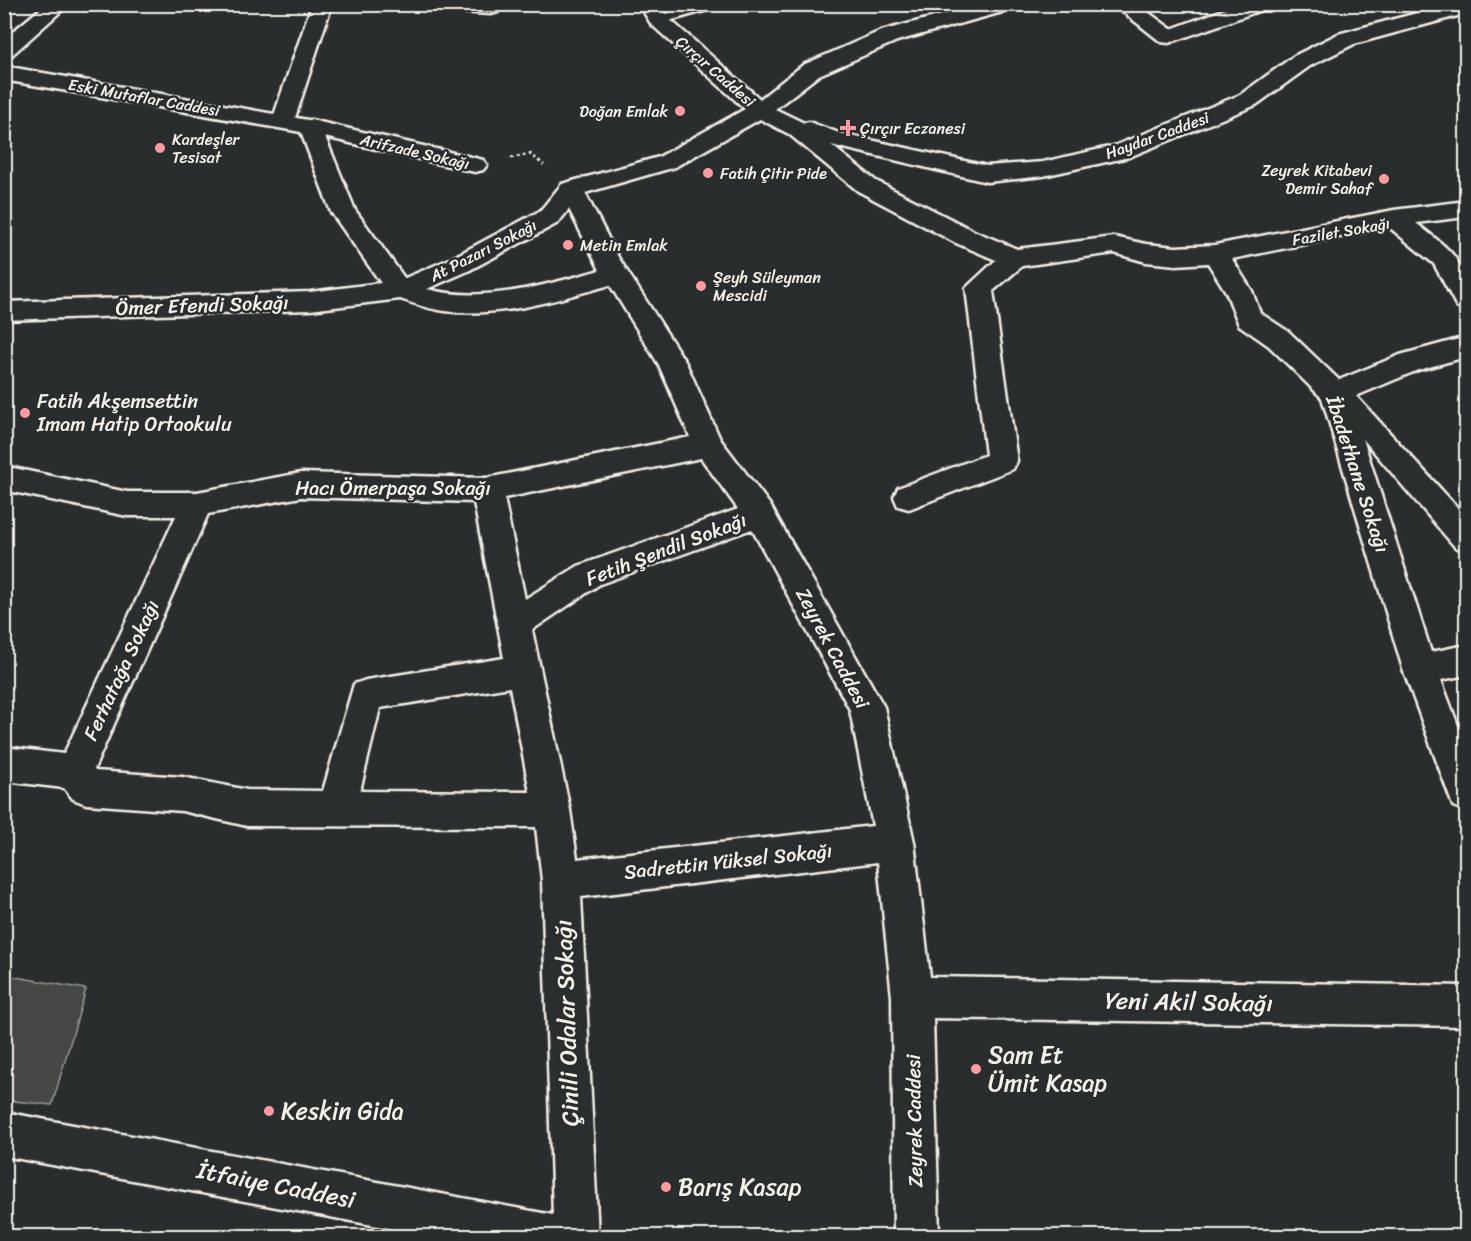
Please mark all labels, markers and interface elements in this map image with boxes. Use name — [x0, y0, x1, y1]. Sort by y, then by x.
street label: Çırçır Caddesi — [669, 28, 763, 115]
street label: Eski Mutaflar Caddesi — [66, 70, 223, 125]
place label: Doğan Emlak — [579, 97, 668, 126]
street label: Haydar Caddesi — [1101, 103, 1214, 168]
marker: Doğan Emlak — [673, 104, 687, 118]
place label: Çırçır Eczanesi — [860, 114, 966, 143]
marker: Çırçır Eczanesi — [841, 121, 855, 135]
place label: Kardeşler Tesisat — [172, 125, 241, 172]
street label: Arifzade Sokağı — [356, 125, 473, 178]
marker: Kardeşler Tesisat — [153, 141, 167, 155]
place label: Zeyrek Kitabevi Demir Sahaf — [1262, 156, 1374, 203]
place label: Fatih Çitir Pide — [720, 159, 827, 188]
marker: Fatih Çitir Pide — [701, 166, 715, 180]
marker: Zeyrek Kitabevi Demir Sahaf — [1377, 172, 1391, 186]
street label: Fazilet Sokağı — [1290, 209, 1392, 254]
street label: At Pazarı Sokağı — [423, 211, 542, 290]
place label: Metin Emlak — [580, 231, 668, 260]
marker: Metin Emlak — [561, 238, 575, 252]
place label: Şeyh Süleyman Mescidi — [713, 263, 821, 310]
marker: Şeyh Süleyman Mescidi — [694, 279, 708, 293]
street label: Ömer Efendi Sokağı — [115, 285, 289, 326]
place label: Fatih Akşemsettin Imam Hatip Ortaokulu — [36, 384, 232, 442]
street label: İbadethane Sokağı — [1315, 390, 1399, 557]
marker: Fatih Akşemsettin Imam Hatip Ortaokulu — [18, 406, 32, 420]
street label: Hacı Ömerpaşa Sokağı — [295, 471, 491, 506]
street label: Fetih Şendil Sokağı — [580, 503, 752, 596]
street label: Zeyrek Caddesi — [786, 581, 880, 717]
street label: Ferhatağa Sokağı — [73, 594, 170, 747]
street label: Sadrettin Yüksel Sokağı — [622, 833, 834, 890]
street label: Çinili Odalar Sokağı — [542, 919, 592, 1127]
street label: Yeni Akil Sokağı — [1105, 980, 1273, 1024]
place label: Sam Et Ümit Kasap — [988, 1034, 1107, 1104]
street label: Zeyrek Caddesi — [896, 1053, 933, 1188]
marker: Sam Et Ümit Kasap — [969, 1062, 983, 1076]
place label: Keskin Gida — [281, 1090, 404, 1132]
marker: Keskin Gida — [262, 1104, 276, 1118]
street label: İtfaiye Caddesi — [192, 1149, 359, 1221]
place label: Barış Kasap — [678, 1166, 802, 1208]
marker: Barış Kasap — [659, 1180, 673, 1194]

